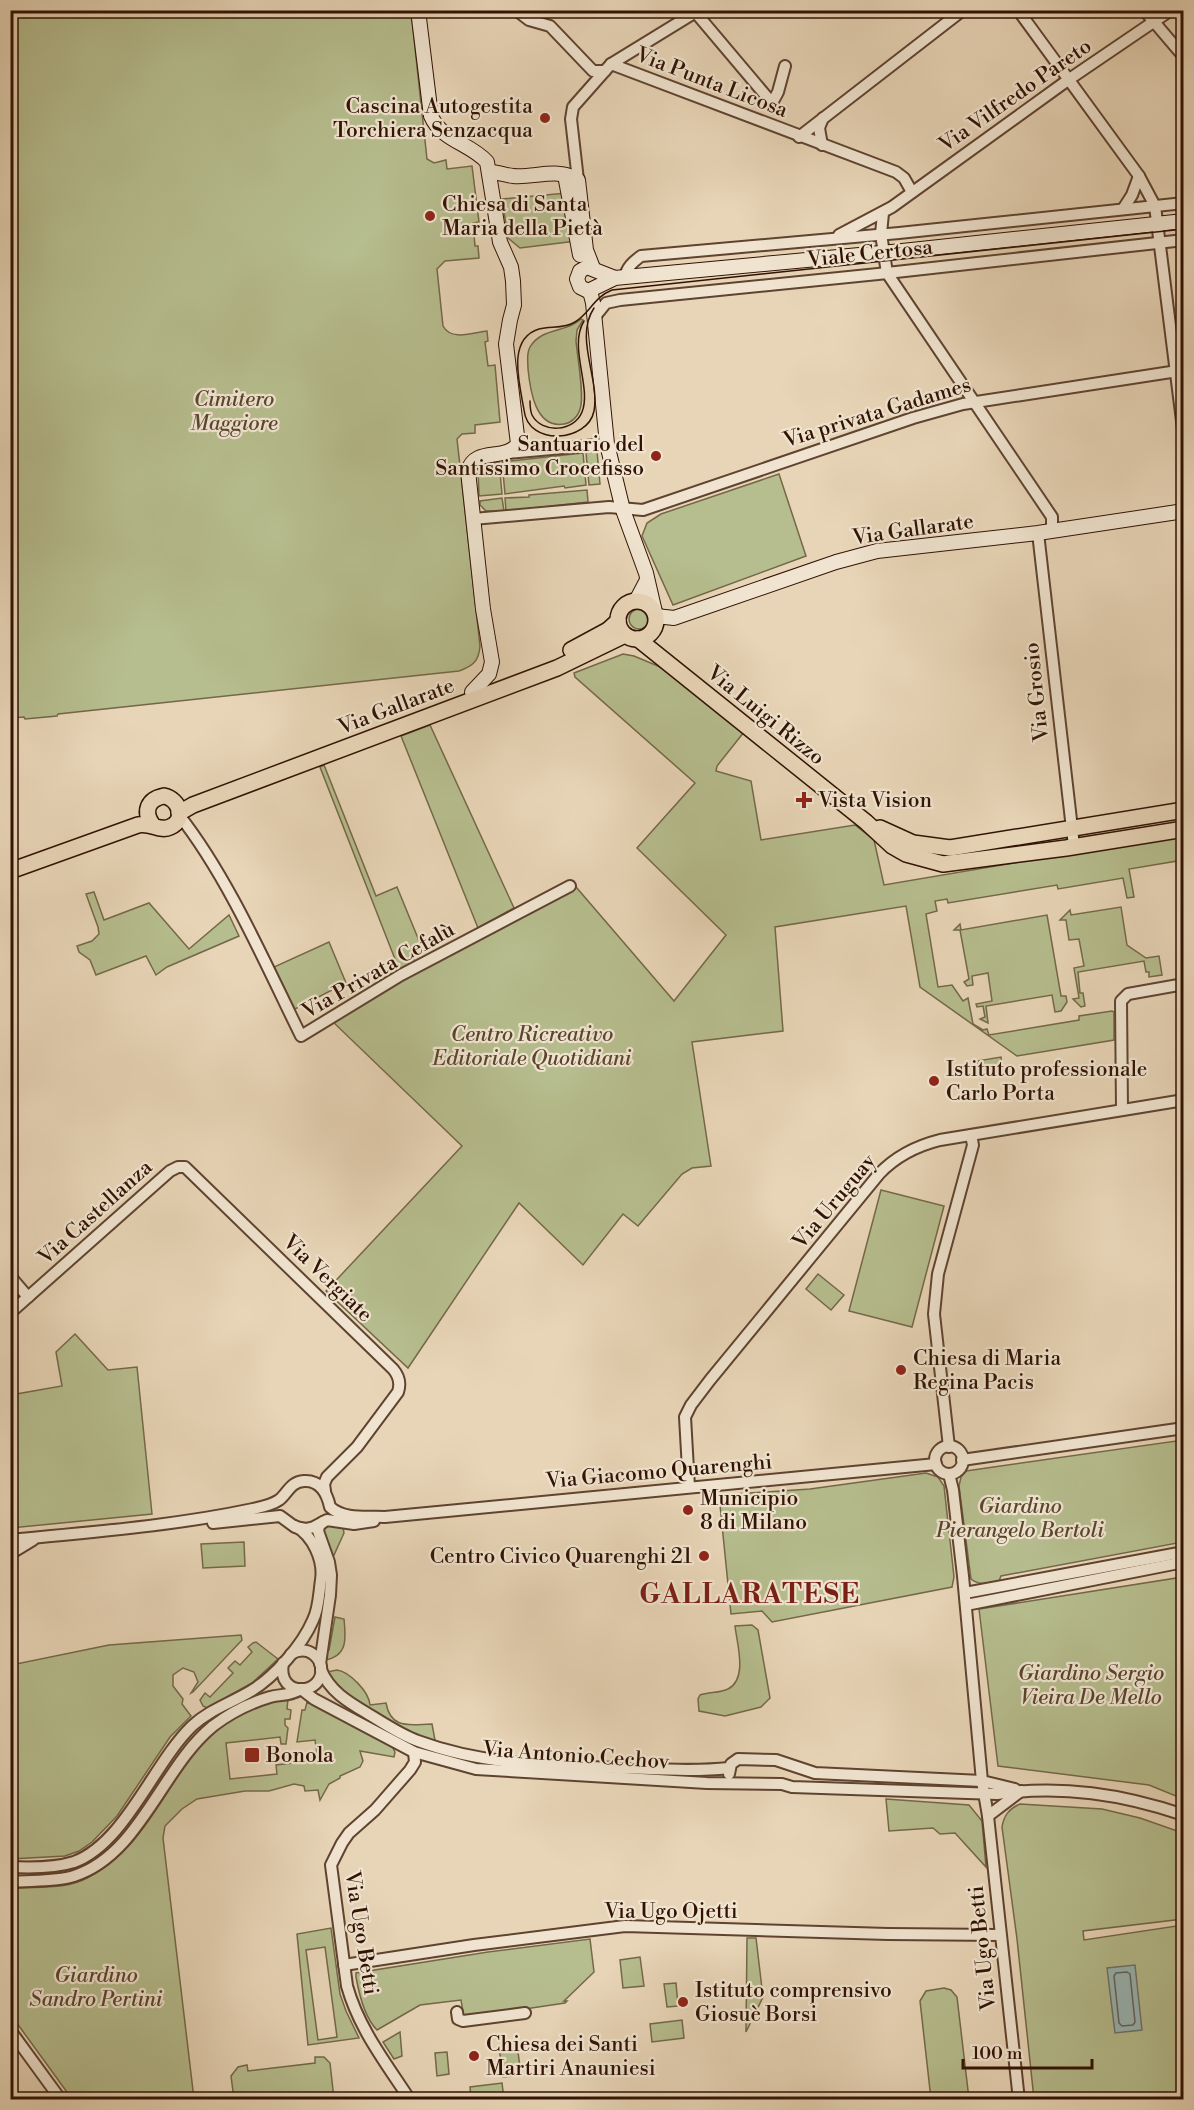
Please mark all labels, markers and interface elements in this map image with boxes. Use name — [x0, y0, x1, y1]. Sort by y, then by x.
street label: Via Vilfredo Pareto — [933, 33, 1097, 159]
street label: Via Punta Licosa — [631, 42, 792, 124]
place label: Cascina Autogestita Torchiera Senzacqua — [333, 94, 533, 144]
marker: Cascina Autogestita Torchiera Senzacqua — [538, 111, 552, 125]
place label: Chiesa di Santa Maria della Pietà — [442, 192, 603, 242]
marker: Chiesa di Santa Maria della Pietà — [423, 209, 437, 223]
street label: Viale Certosa — [805, 234, 934, 274]
street label: Via privata Gadames — [779, 372, 974, 454]
park label: Cimitero Maggiore — [190, 387, 278, 437]
place label: Santuario del Santissimo Crocefisso — [435, 432, 644, 482]
marker: Santuario del Santissimo Crocefisso — [649, 449, 663, 463]
street label: Via Gallarate — [850, 509, 976, 552]
street label: Via Grosio — [1019, 641, 1055, 744]
street label: Via Luigi Rizzo — [700, 660, 830, 771]
street label: Via Gallarate — [334, 673, 458, 741]
place label: Vista Vision — [817, 788, 933, 814]
marker: Vista Vision — [795, 791, 813, 809]
street label: Via Privata Cefalù — [297, 917, 459, 1026]
park label: Centro Ricreativo Editoriale Quotidiani — [431, 1022, 632, 1072]
place label: Istituto professionale Carlo Porta — [946, 1057, 1147, 1107]
marker: Istituto professionale Carlo Porta — [927, 1074, 941, 1088]
street label: Via Uruguay — [787, 1148, 882, 1255]
street label: Via Castellanza — [33, 1155, 158, 1271]
street label: Via Vergiate — [276, 1229, 378, 1328]
place label: Chiesa di Maria Regina Pacis — [913, 1346, 1061, 1396]
marker: Chiesa di Maria Regina Pacis — [894, 1363, 908, 1377]
street label: Via Giacomo Quarenghi — [544, 1449, 773, 1495]
place label: Municipio 8 di Milano — [700, 1486, 807, 1536]
park label: Giardino Pierangelo Bertoli — [935, 1494, 1104, 1544]
marker: Municipio 8 di Milano — [681, 1503, 695, 1517]
place label: Centro Civico Quarenghi 21 — [430, 1544, 692, 1570]
marker: Centro Civico Quarenghi 21 — [697, 1549, 711, 1563]
district label: GALLARATESE — [639, 1578, 861, 1612]
park label: Giardino Sergio Vieira De Mello — [1018, 1661, 1164, 1711]
street label: Via Antonio Cechov — [481, 1736, 671, 1776]
place label: Bonola — [265, 1743, 334, 1769]
marker: Bonola — [243, 1746, 261, 1764]
street label: Via Ugo Betti — [338, 1868, 384, 1997]
street label: Via Ugo Betti — [964, 1884, 1003, 2012]
street label: Via Ugo Ojetti — [603, 1899, 738, 1925]
park label: Giardino Sandro Pertini — [29, 1963, 163, 2013]
place label: Istituto comprensivo Giosuè Borsi — [695, 1978, 892, 2028]
marker: Istituto comprensivo Giosuè Borsi — [676, 1995, 690, 2009]
place label: Chiesa dei Santi Martiri Anauniesi — [486, 2032, 656, 2082]
scale bar — [963, 2032, 1092, 2070]
text: 100 m — [972, 2042, 1023, 2065]
marker: Chiesa dei Santi Martiri Anauniesi — [467, 2049, 481, 2063]

